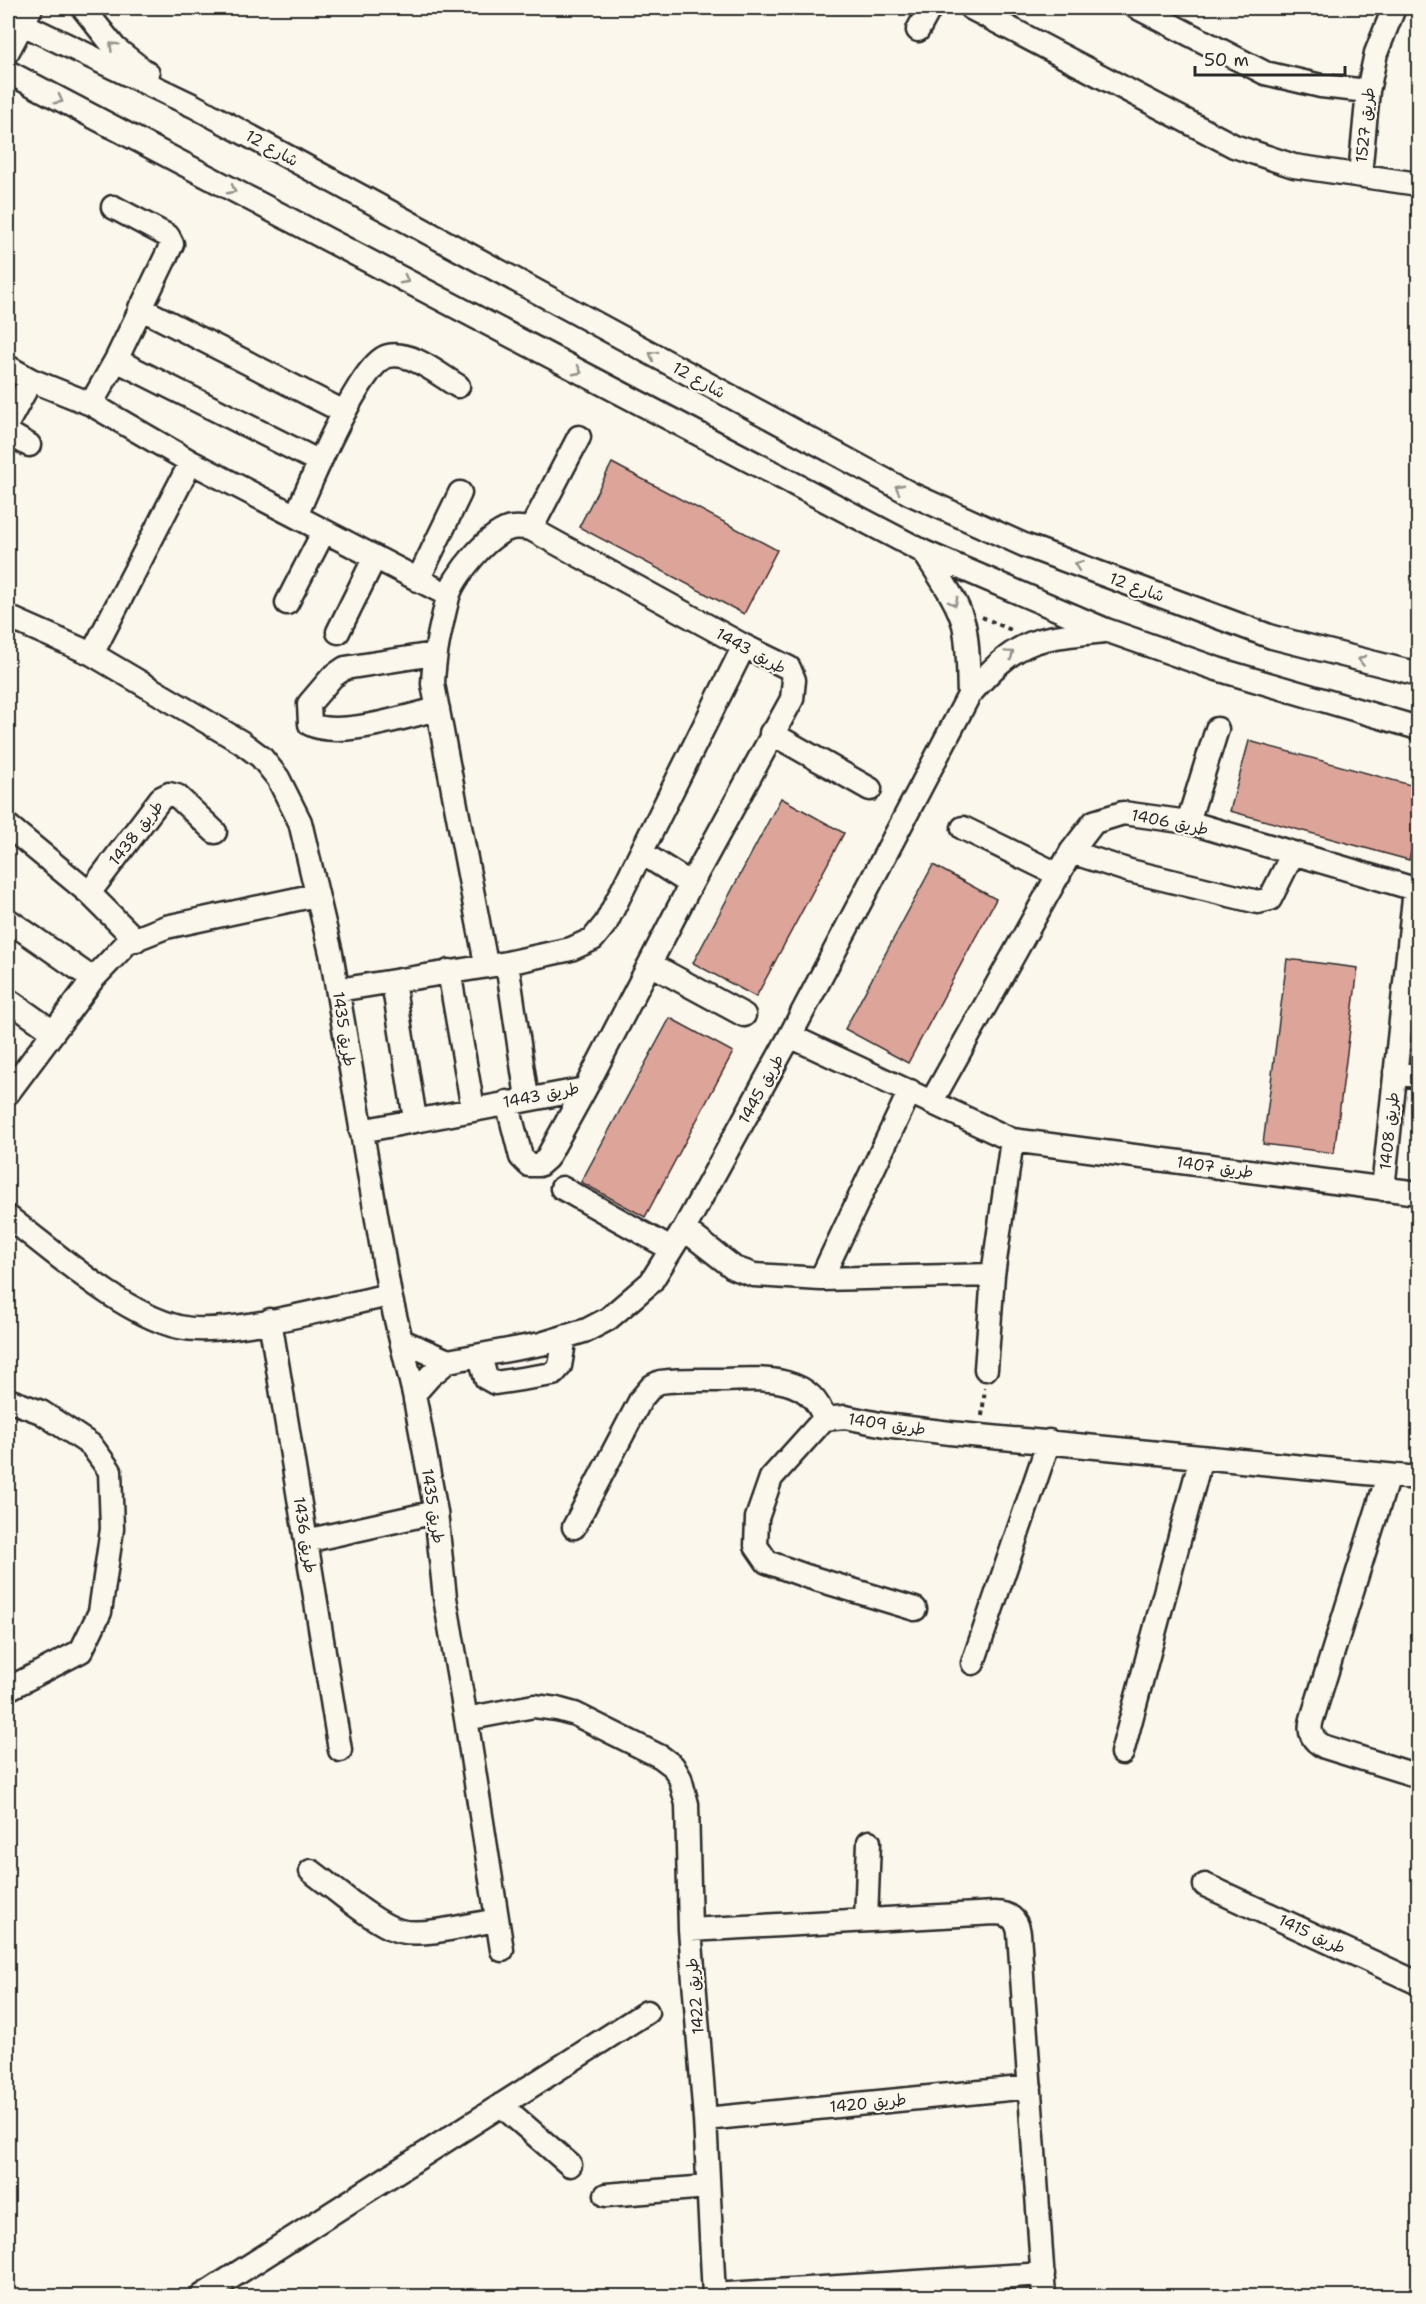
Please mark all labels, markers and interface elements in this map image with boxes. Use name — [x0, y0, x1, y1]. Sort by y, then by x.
scale bar — [1195, 39, 1345, 77]
one-way arrow — [110, 42, 120, 53]
text: 50 m — [1204, 48, 1249, 72]
street label: طريق 1527 — [1351, 86, 1379, 164]
one-way arrow — [53, 92, 64, 104]
street label: شارع 12 — [241, 125, 302, 172]
one-way arrow — [226, 183, 236, 194]
one-way arrow — [399, 273, 410, 285]
one-way arrow — [649, 351, 659, 362]
street label: شارع 12 — [668, 357, 729, 404]
one-way arrow — [571, 364, 582, 375]
one-way arrow — [894, 484, 905, 495]
one-way arrow — [1073, 560, 1084, 572]
street label: شارع 12 — [1106, 567, 1167, 608]
one-way arrow — [947, 596, 958, 606]
street label: طريق 1443 — [712, 623, 790, 679]
one-way arrow — [1003, 650, 1014, 661]
one-way arrow — [1357, 654, 1367, 667]
street label: طريق 1438 — [104, 796, 168, 870]
street label: طريق 1406 — [1130, 804, 1210, 840]
street label: طريق 1435 — [328, 990, 360, 1068]
street label: طريق 1445 — [733, 1051, 789, 1127]
street label: طريق 1443 — [501, 1077, 581, 1113]
street label: طريق 1408 — [1374, 1091, 1404, 1171]
street label: طريق 1407 — [1175, 1151, 1255, 1183]
street label: طريق 1409 — [847, 1408, 927, 1440]
street label: طريق 1435 — [417, 1467, 449, 1545]
street label: طريق 1436 — [289, 1495, 321, 1575]
street label: طريق 1415 — [1275, 1909, 1349, 1959]
street label: طريق 1422 — [681, 1957, 709, 2035]
street label: طريق 1420 — [829, 2089, 907, 2117]

